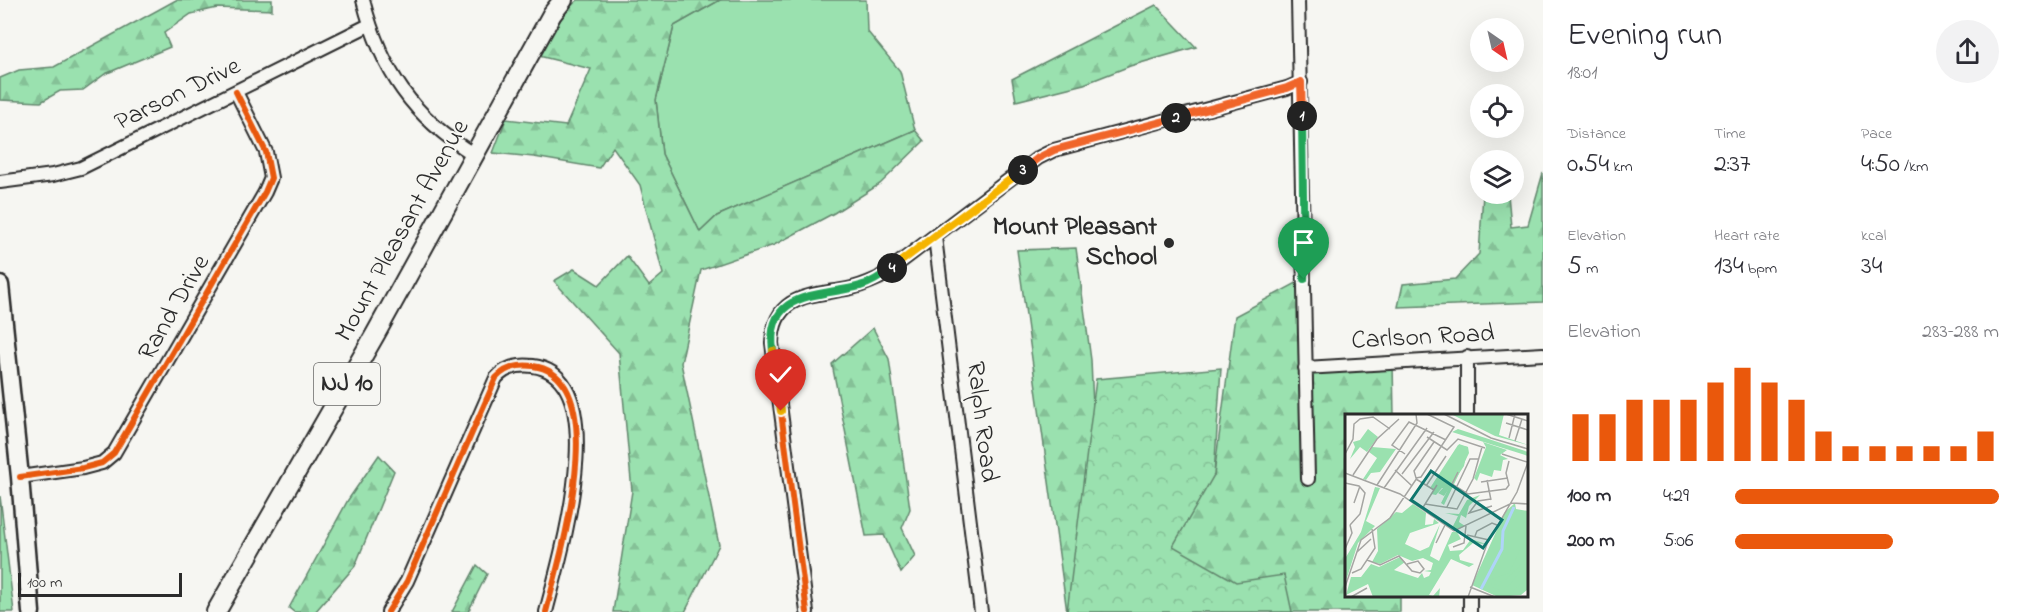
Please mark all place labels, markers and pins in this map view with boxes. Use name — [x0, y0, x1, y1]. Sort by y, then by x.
pin: 1 — [1287, 101, 1317, 131]
pin: 2 — [1161, 103, 1191, 133]
pin: 3 — [1008, 155, 1038, 185]
place label: Mount Pleasant School — [992, 209, 1157, 277]
pin — [1278, 217, 1329, 279]
marker: Mount Pleasant School — [1162, 236, 1176, 250]
pin: 4 — [877, 253, 907, 283]
pin — [755, 349, 806, 411]

